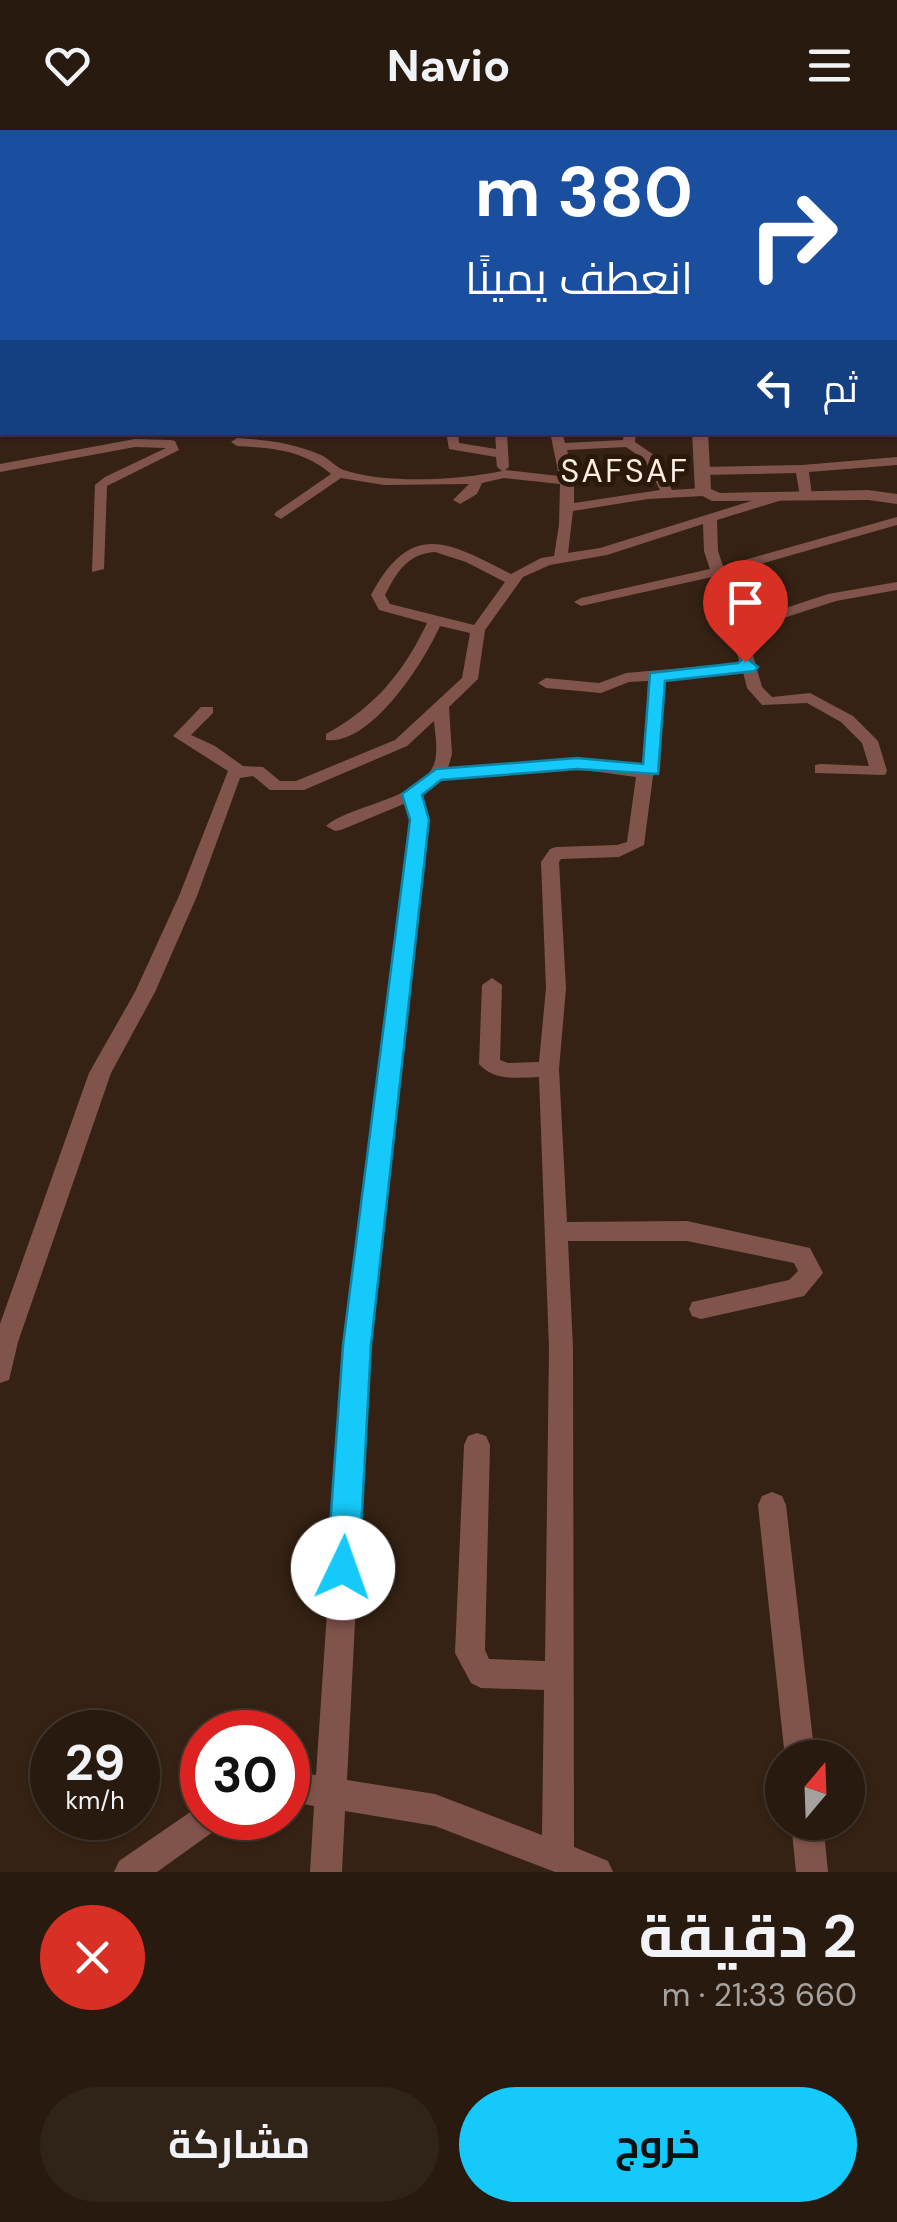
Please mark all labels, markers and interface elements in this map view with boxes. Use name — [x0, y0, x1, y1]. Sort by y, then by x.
text: Navio — [387, 36, 510, 95]
icon: heart — [40, 38, 95, 93]
icon: menu — [802, 38, 857, 93]
text: 380 m — [475, 147, 693, 238]
icon: right — [728, 170, 858, 300]
text: انعطف يمينًا — [465, 249, 693, 308]
icon: left — [748, 360, 803, 415]
text: ثم — [823, 364, 858, 414]
district label: SAFSAF — [561, 450, 689, 492]
pin — [703, 560, 788, 663]
icon: arrive — [718, 575, 773, 630]
position arrow — [291, 1516, 395, 1620]
speed limit sign: 30 — [180, 1710, 310, 1840]
text: 29 — [65, 1730, 125, 1796]
north arrow — [765, 1740, 865, 1840]
map controls — [765, 1740, 865, 1840]
text: km/h — [65, 1784, 125, 1817]
text: 2 دقيقة — [639, 1897, 857, 1976]
button: close — [40, 1905, 145, 2010]
text: 660 m · 21:33 — [662, 1974, 857, 2016]
button: مشاركة — [40, 2087, 439, 2202]
button: خروج — [459, 2087, 857, 2202]

